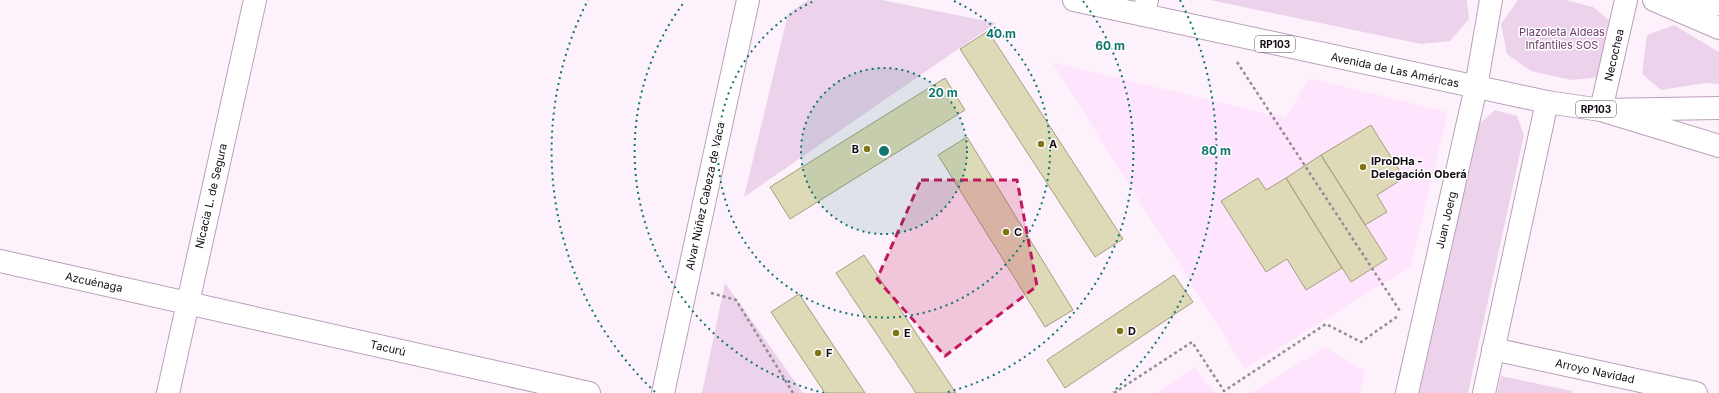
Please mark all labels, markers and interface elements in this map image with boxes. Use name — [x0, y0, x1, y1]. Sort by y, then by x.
park label: Plazoleta Aldeas Infantiles SOS — [1519, 25, 1605, 52]
text: 40 m — [986, 26, 1016, 41]
street label: Necochea — [1601, 28, 1627, 82]
road number: RP103 — [1255, 36, 1295, 52]
text: 60 m — [1095, 38, 1125, 53]
street label: Avenida de Las Américas — [1330, 50, 1461, 90]
text: 20 m — [928, 85, 958, 100]
road number: RP103 — [1576, 101, 1616, 117]
street label: Alvar Núñez Cabeza de Vaca — [682, 121, 728, 271]
place label: A — [1049, 137, 1057, 151]
marker: A — [1036, 139, 1046, 149]
street label: Nicacia L. de Segura — [192, 142, 230, 250]
place label: B — [852, 142, 859, 156]
text: 80 m — [1201, 143, 1231, 158]
marker: B — [862, 144, 872, 154]
centre of rings — [877, 144, 891, 158]
place label: IProDHa - Delegación Oberá — [1371, 154, 1467, 181]
marker: IProDHa - Delegación Oberá — [1358, 162, 1368, 172]
street label: Juan Joerg — [1433, 190, 1459, 250]
place label: C — [1014, 225, 1022, 239]
marker: C — [1001, 227, 1011, 237]
street label: Azcuénaga — [64, 269, 124, 295]
place label: D — [1128, 324, 1136, 338]
place label: E — [904, 326, 911, 340]
marker: D — [1115, 326, 1125, 336]
marker: E — [891, 328, 901, 338]
street label: Tacurú — [369, 337, 407, 359]
place label: F — [826, 346, 832, 360]
marker: F — [813, 348, 823, 358]
street label: Arroyo Navidad — [1554, 356, 1636, 386]

